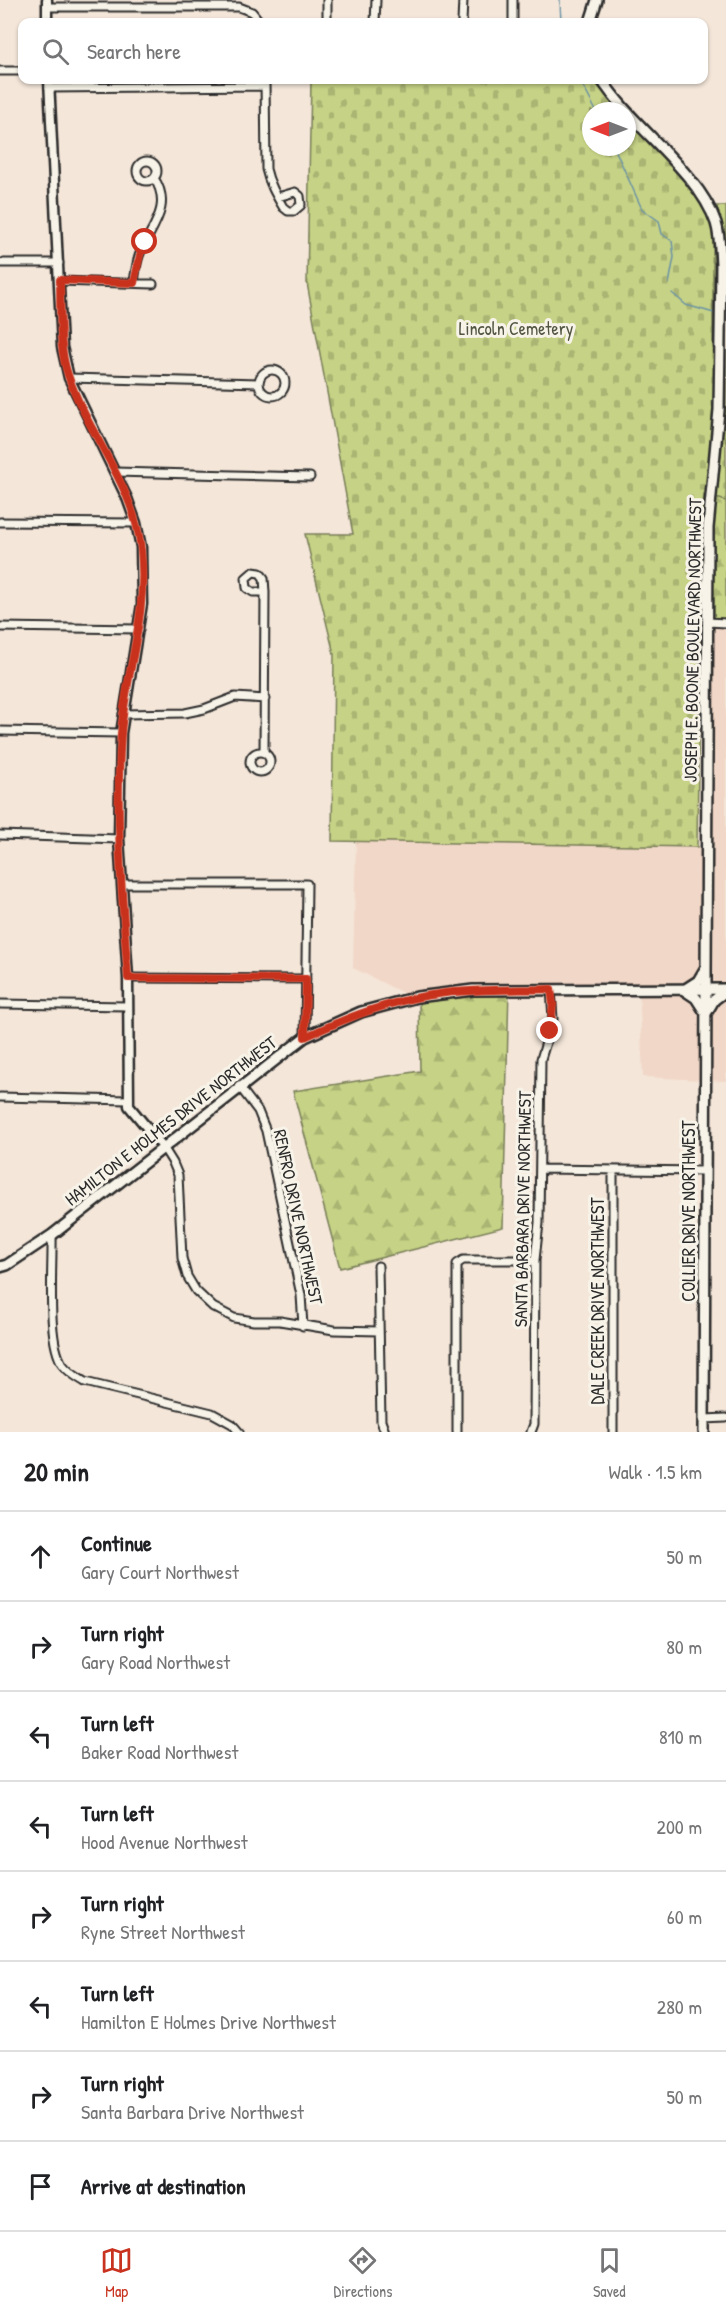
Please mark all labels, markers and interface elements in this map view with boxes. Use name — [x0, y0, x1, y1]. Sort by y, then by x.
search box — [18, 18, 708, 84]
icon: search — [39, 35, 72, 68]
text: Search here — [87, 36, 181, 66]
north arrow — [582, 102, 636, 156]
route start — [131, 228, 157, 254]
park label: Lincoln Cemetery — [459, 316, 574, 341]
street label: JOSEPH E. BOONE BOULEVARD NORTHWEST — [678, 497, 707, 783]
route end — [536, 1017, 562, 1043]
street label: HAMILTON E HOLMES DRIVE NORTHWEST — [59, 1030, 282, 1211]
street label: SANTA BARBARA DRIVE NORTHWEST — [508, 1090, 537, 1327]
street label: COLLIER DRIVE NORTHWEST — [676, 1120, 701, 1302]
street label: RENFRO DRIVE NORTHWEST — [268, 1127, 329, 1307]
street label: DALE CREEK DRIVE NORTHWEST — [585, 1197, 610, 1405]
text: 20 min — [24, 1454, 89, 1489]
text: Walk · 1.5 km — [609, 1458, 702, 1485]
text: Continue — [81, 1528, 152, 1558]
icon: ahead — [24, 1540, 57, 1573]
text: 50 m — [666, 1543, 702, 1570]
text: Gary Court Northwest — [81, 1558, 239, 1585]
text: Turn right — [81, 1618, 164, 1648]
icon: right — [24, 1630, 57, 1663]
text: 80 m — [666, 1633, 702, 1660]
text: Gary Road Northwest — [81, 1648, 230, 1675]
text: Turn left — [81, 1708, 154, 1738]
icon: left — [24, 1720, 57, 1753]
text: 810 m — [659, 1723, 702, 1750]
text: Baker Road Northwest — [81, 1738, 238, 1765]
text: Turn left — [81, 1798, 154, 1828]
icon: left — [24, 1810, 57, 1843]
text: 200 m — [657, 1813, 702, 1840]
text: Hood Avenue Northwest — [81, 1828, 248, 1855]
text: Turn right — [81, 1888, 164, 1918]
icon: right — [24, 1900, 57, 1933]
text: 60 m — [667, 1903, 702, 1930]
text: Ryne Street Northwest — [81, 1918, 245, 1945]
text: Turn left — [81, 1978, 154, 2008]
icon: left — [24, 1990, 57, 2023]
text: 280 m — [657, 1993, 702, 2020]
text: Hamilton E Holmes Drive Northwest — [81, 2008, 336, 2035]
text: Turn right — [81, 2068, 164, 2098]
icon: right — [24, 2080, 57, 2113]
text: 50 m — [666, 2083, 702, 2110]
text: Santa Barbara Drive Northwest — [81, 2098, 304, 2125]
icon: arrive — [24, 2170, 57, 2203]
text: Arrive at destination — [81, 2171, 246, 2201]
tab: Map — [100, 2244, 133, 2302]
tab: Directions — [334, 2244, 392, 2302]
tab: Saved — [593, 2244, 626, 2302]

